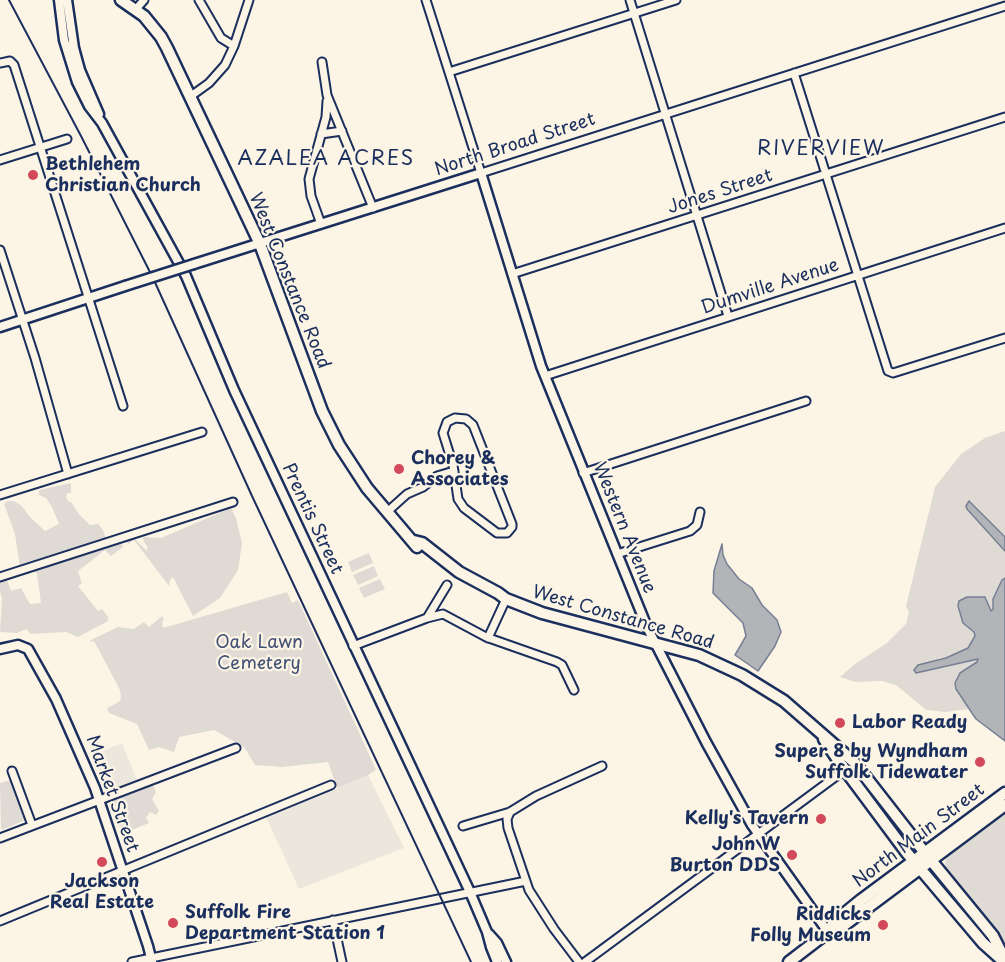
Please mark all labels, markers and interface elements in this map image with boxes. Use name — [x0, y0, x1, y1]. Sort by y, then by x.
street label: North Broad Street — [432, 109, 598, 181]
district label: RIVERVIEW — [759, 137, 883, 161]
district label: AZALEA ACRES — [237, 147, 415, 171]
place label: Bethlehem Christian Church — [45, 154, 201, 196]
street label: Jones Street — [665, 165, 775, 219]
marker: Bethlehem Christian Church — [26, 168, 40, 182]
street label: West Constance Road — [244, 190, 334, 372]
street label: Dumville Avenue — [698, 255, 842, 319]
place label: Chorey & Associates — [411, 448, 509, 490]
street label: Western Avenue — [588, 459, 660, 597]
street label: Prentis Street — [277, 460, 347, 578]
marker: Chorey & Associates — [392, 462, 406, 476]
street label: West Constance Road — [530, 582, 716, 654]
park label: Oak Lawn Cemetery — [215, 632, 303, 674]
place label: Labor Ready — [852, 712, 967, 734]
marker: Labor Ready — [833, 716, 847, 730]
street label: Market Street — [81, 733, 143, 855]
place label: Super 8 by Wyndham Suffolk Tidewater — [774, 741, 968, 783]
marker: Super 8 by Wyndham Suffolk Tidewater — [973, 755, 987, 769]
street label: North Main Street — [849, 779, 989, 893]
place label: Kelly's Tavern — [685, 808, 809, 830]
marker: Kelly's Tavern — [814, 812, 828, 826]
place label: John W Burton DDS — [669, 834, 780, 876]
marker: John W Burton DDS — [785, 848, 799, 862]
marker: Jackson Real Estate — [95, 855, 109, 869]
place label: Jackson Real Estate — [50, 871, 154, 914]
place label: Suffolk Fire Department Station 1 — [185, 902, 385, 944]
place label: Riddicks Folly Museum — [750, 904, 871, 946]
marker: Suffolk Fire Department Station 1 — [166, 916, 180, 930]
marker: Riddicks Folly Museum — [876, 918, 890, 932]

